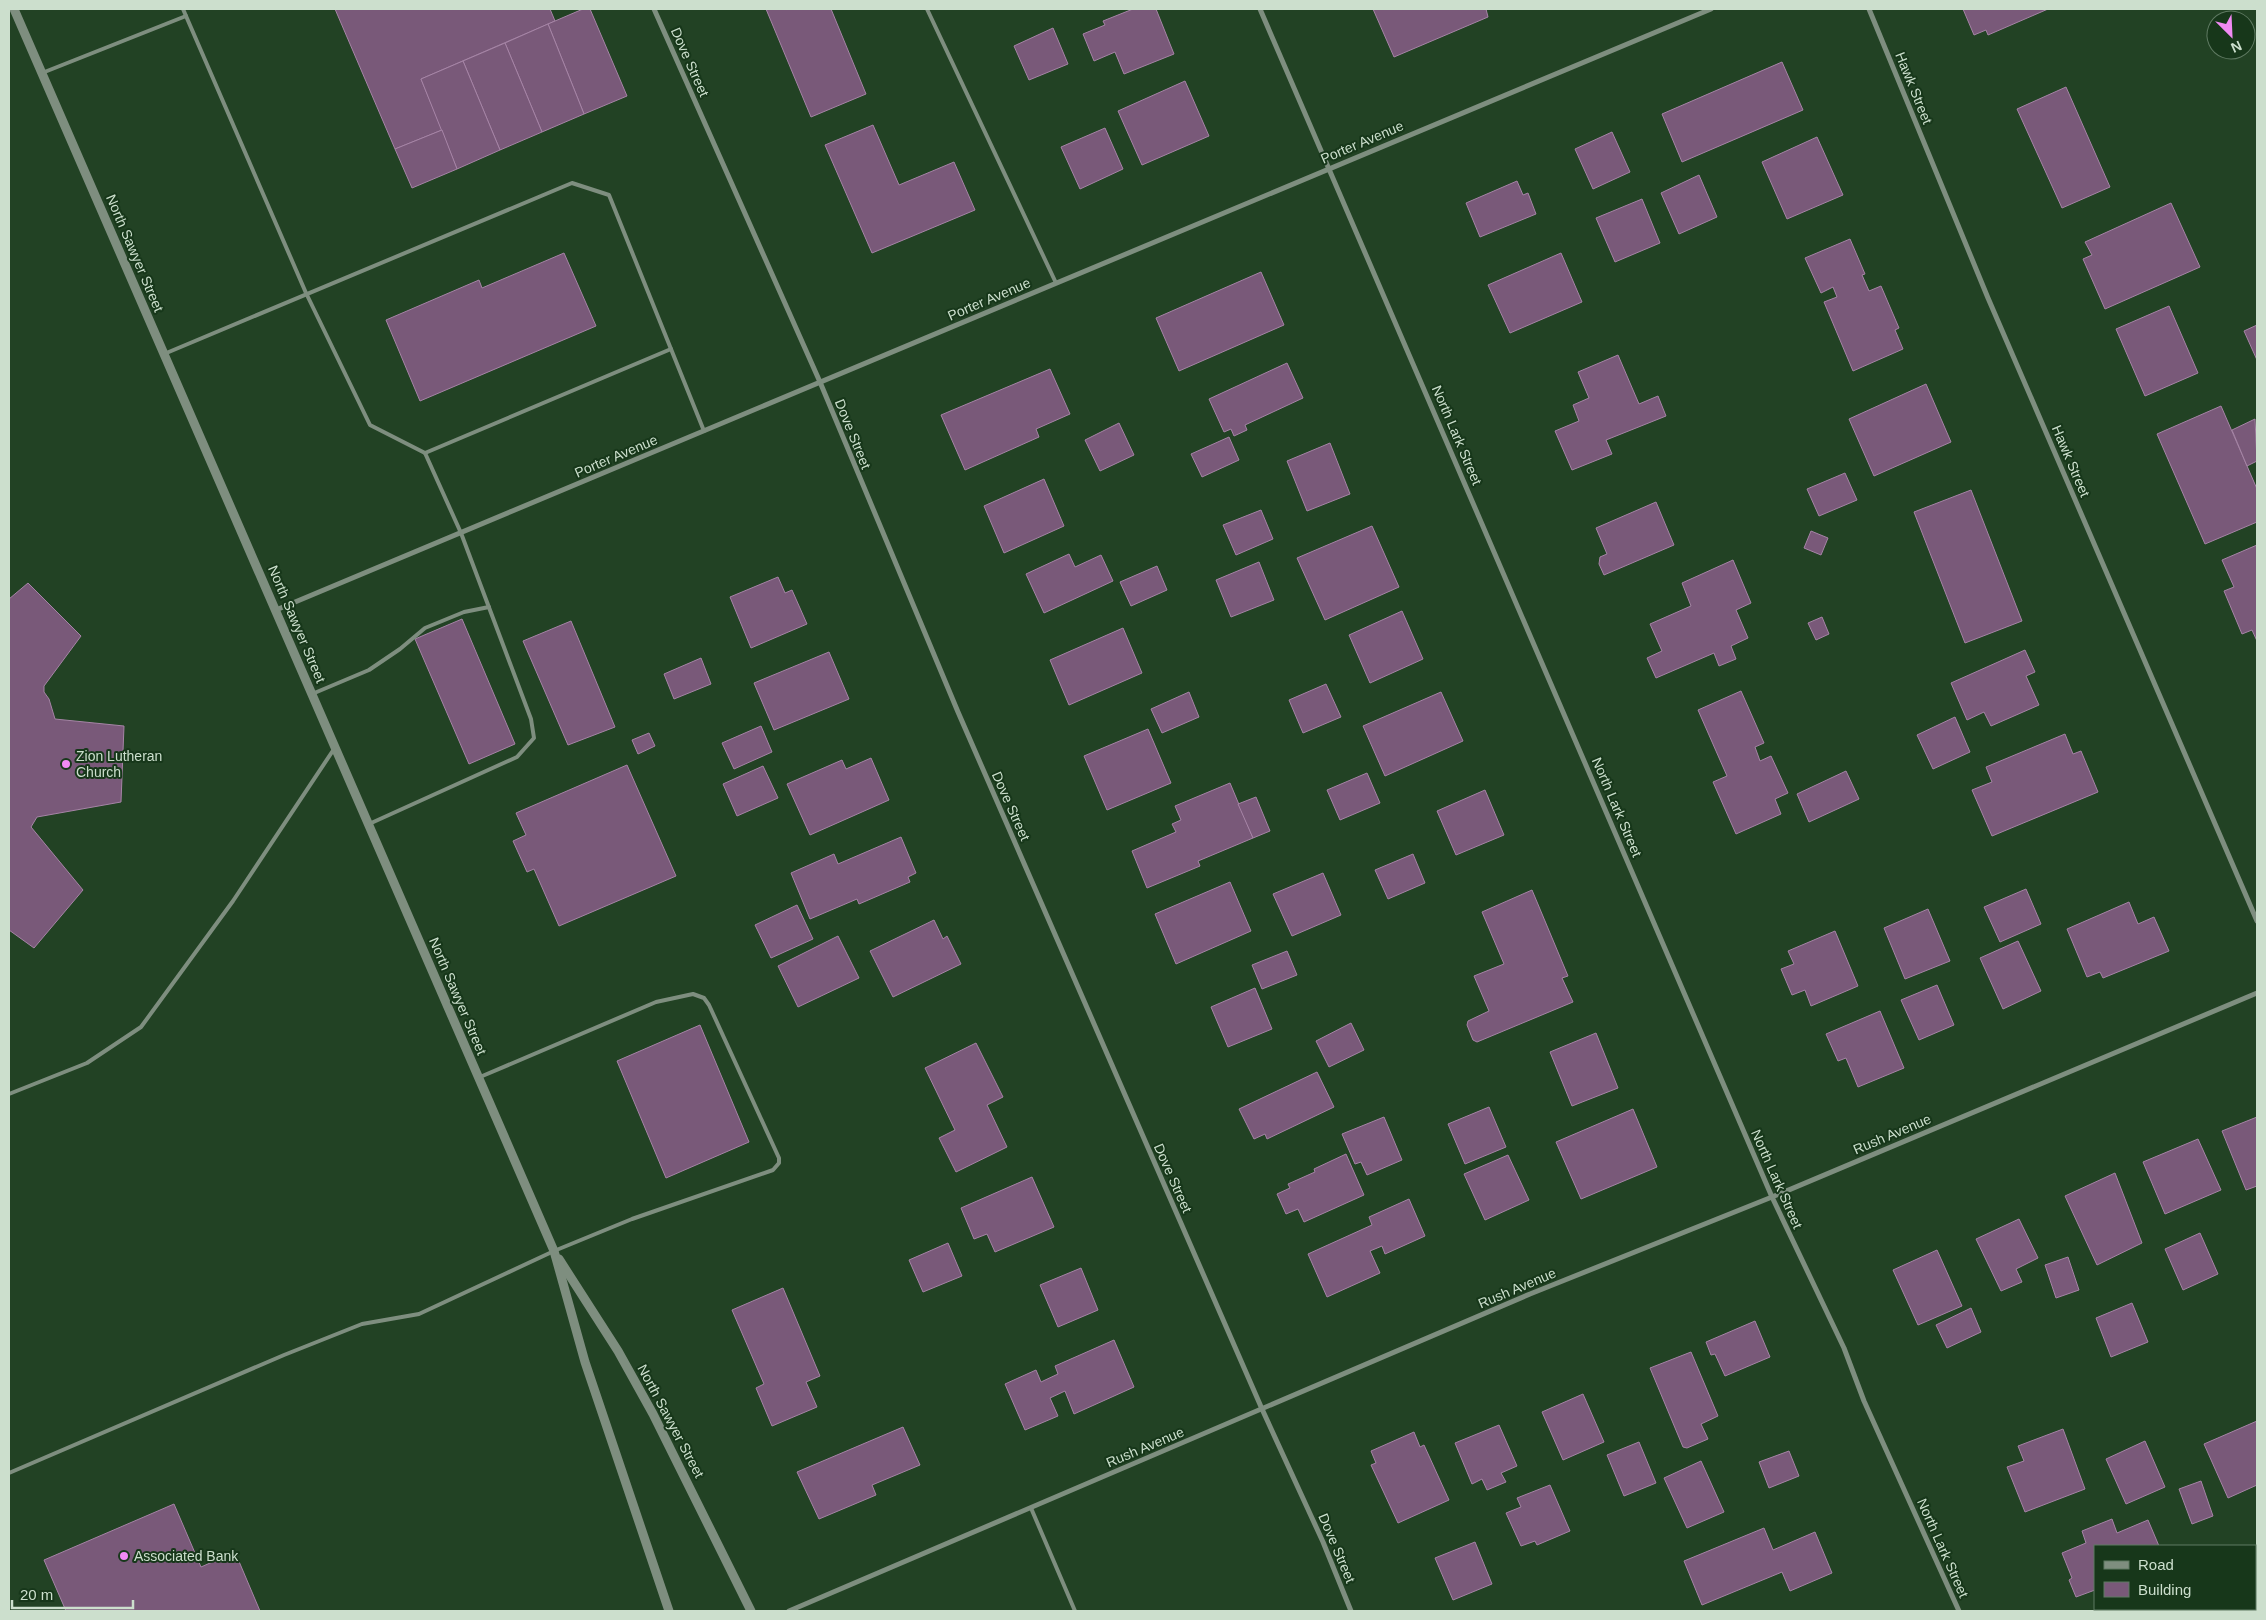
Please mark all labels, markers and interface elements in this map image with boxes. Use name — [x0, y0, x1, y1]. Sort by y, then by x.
north arrow — [2206, 10, 2256, 60]
street label: Dove Street — [668, 25, 712, 99]
text: N — [2228, 38, 2244, 56]
street label: Hawk Street — [1892, 50, 1936, 126]
street label: Porter Avenue — [1318, 117, 1406, 167]
street label: North Sawyer Street — [103, 192, 167, 314]
street label: Porter Avenue — [945, 274, 1033, 324]
street label: North Lark Street — [1429, 383, 1485, 487]
street label: Dove Street — [832, 397, 874, 471]
street label: Hawk Street — [2049, 423, 2093, 499]
street label: Porter Avenue — [572, 431, 660, 481]
street label: North Sawyer Street — [265, 563, 329, 685]
place label: Zion Lutheran Church — [76, 748, 162, 780]
street label: North Lark Street — [1589, 755, 1645, 859]
marker: Zion Lutheran Church — [60, 758, 72, 770]
street label: Dove Street — [989, 769, 1033, 843]
street label: North Sawyer Street — [426, 935, 490, 1057]
street label: Rush Avenue — [1851, 1110, 1934, 1158]
street label: North Lark Street — [1748, 1127, 1806, 1231]
street label: Dove Street — [1151, 1141, 1195, 1215]
street label: Rush Avenue — [1476, 1264, 1559, 1312]
street label: North Sawyer Street — [634, 1362, 708, 1480]
street label: Rush Avenue — [1104, 1423, 1187, 1471]
street label: North Lark Street — [1914, 1496, 1972, 1600]
street label: Dove Street — [1315, 1511, 1359, 1585]
legend — [2094, 1545, 2256, 1610]
place label: Associated Bank — [134, 1548, 239, 1564]
marker: Associated Bank — [118, 1550, 130, 1562]
text: Road — [2138, 1556, 2174, 1573]
scale bar — [12, 1578, 134, 1610]
text: Building — [2138, 1581, 2191, 1598]
text: 20 m — [20, 1586, 53, 1603]

